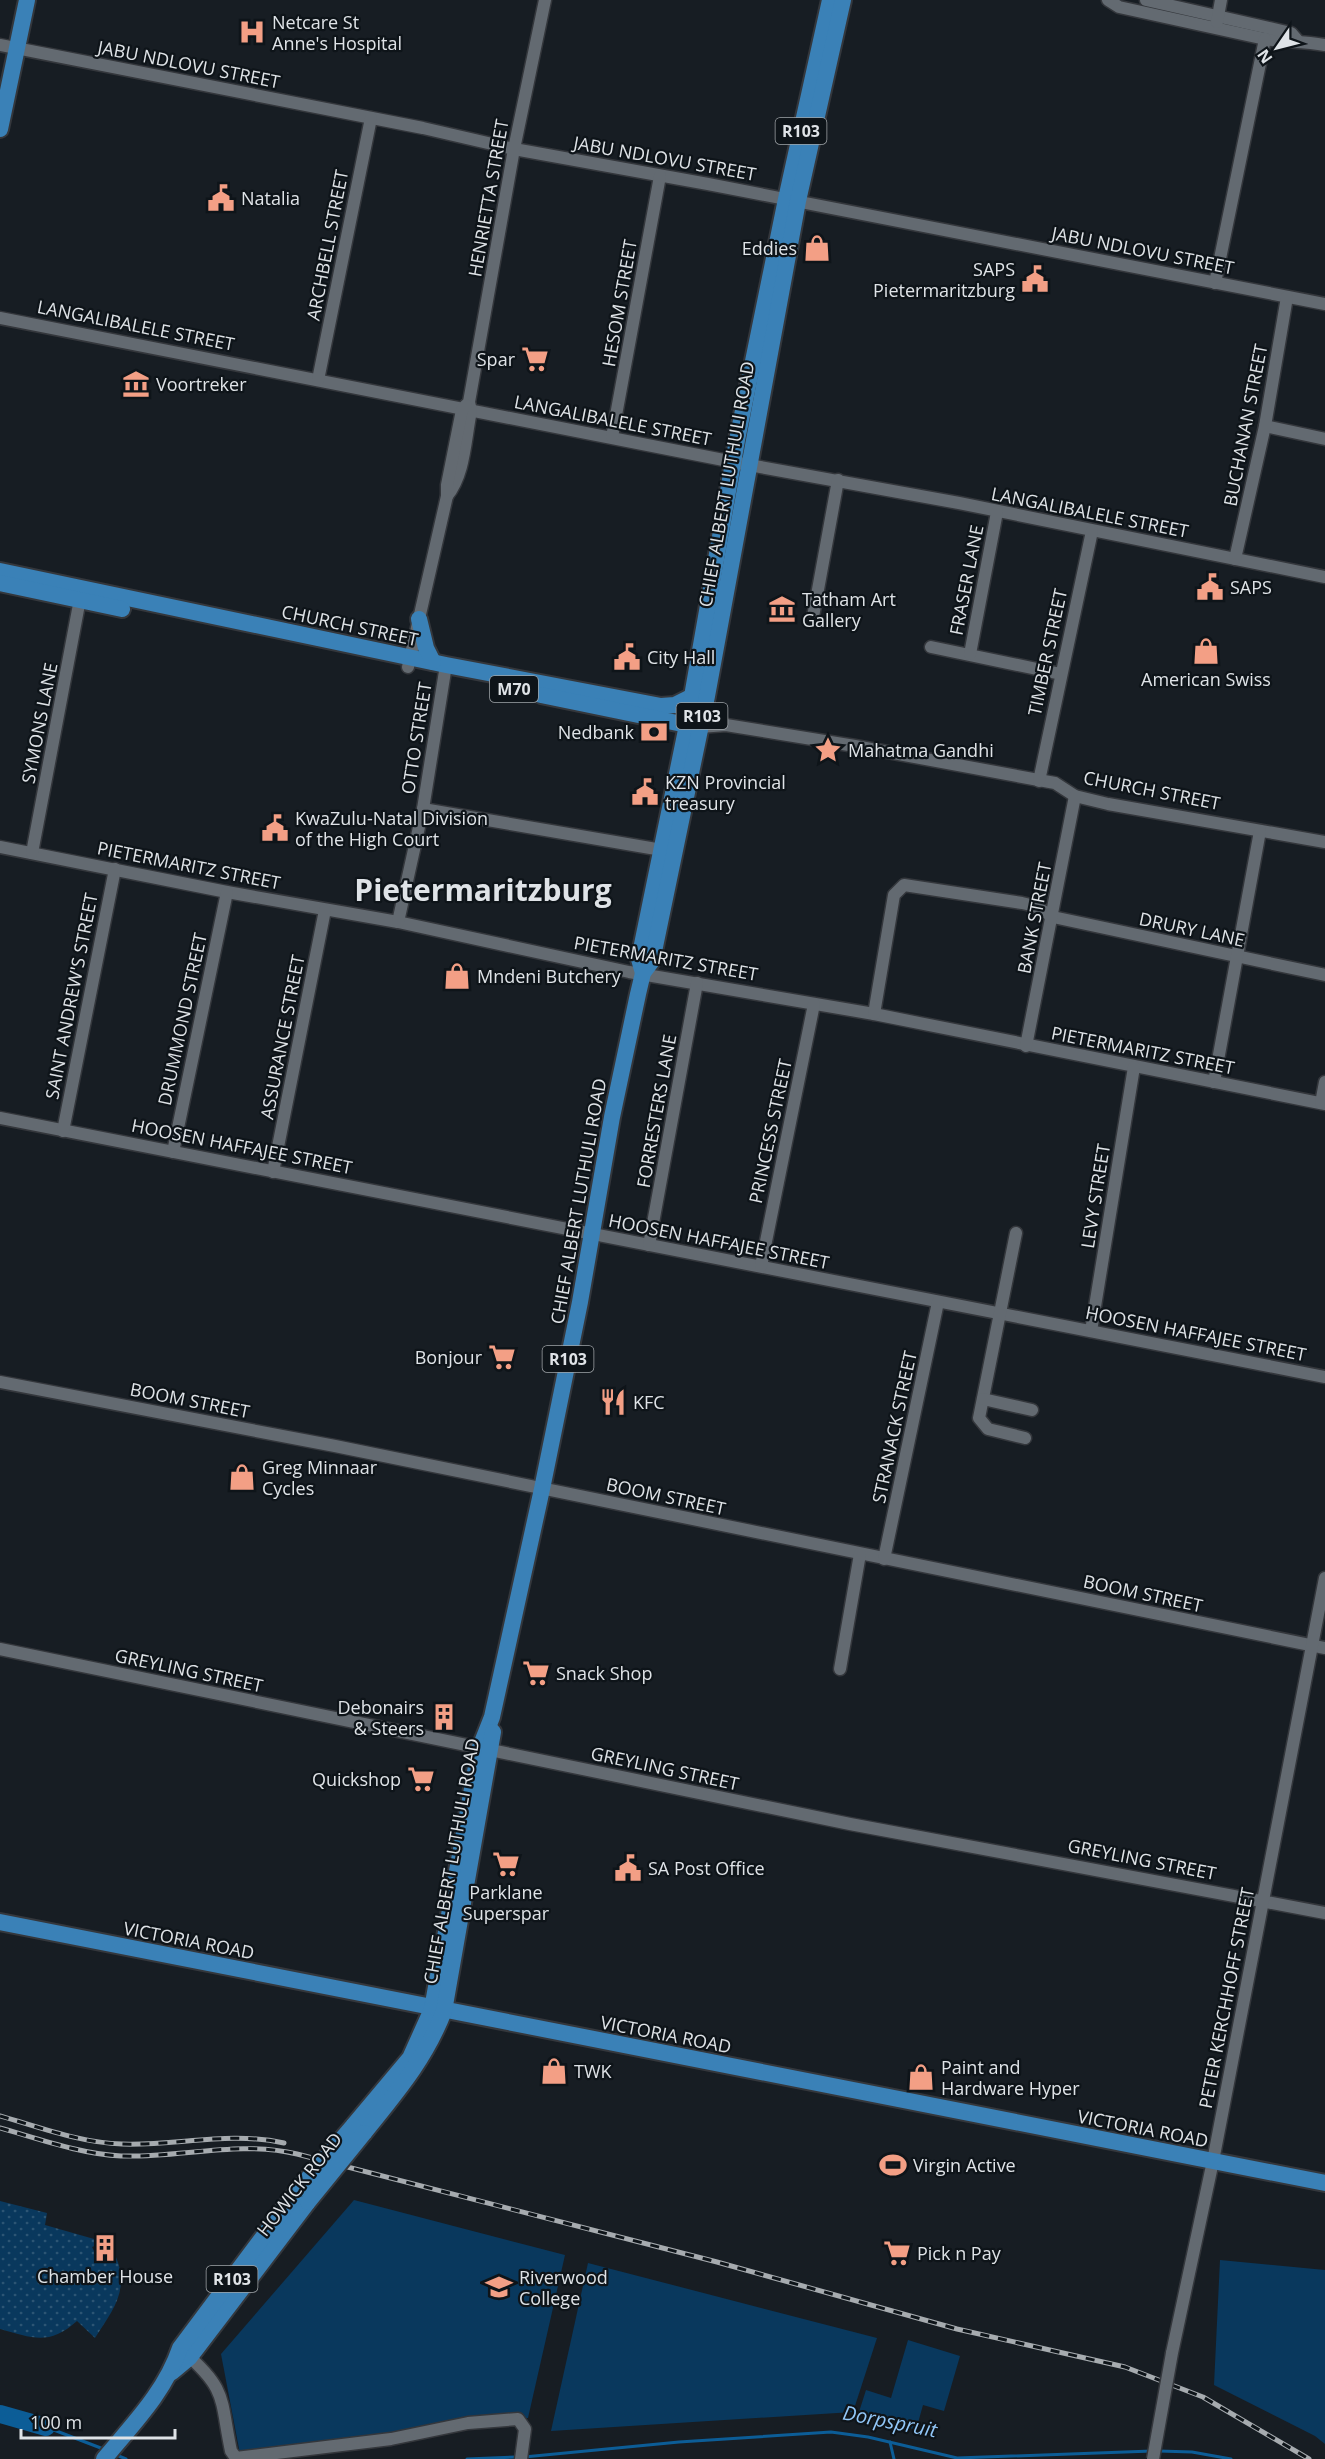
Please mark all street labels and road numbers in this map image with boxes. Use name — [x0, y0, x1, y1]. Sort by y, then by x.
street label: JABU NDLOVU STREET — [94, 34, 282, 93]
street label: HENRIETTA STREET — [462, 117, 514, 279]
road number: R103 — [776, 118, 826, 144]
street label: JABU NDLOVU STREET — [570, 130, 758, 186]
street label: ARCHBELL STREET — [301, 168, 353, 322]
street label: JABU NDLOVU STREET — [1048, 220, 1236, 279]
street label: HESOM STREET — [596, 237, 642, 369]
street label: LANGALIBALELE STREET — [35, 294, 237, 356]
street label: BUCHANAN STREET — [1218, 342, 1273, 508]
street label: CHIEF ALBERT LUTHULI ROAD — [693, 359, 759, 609]
street label: LANGALIBALELE STREET — [512, 389, 714, 451]
street label: LANGALIBALELE STREET — [989, 481, 1191, 543]
street label: FRASER LANE — [944, 523, 988, 637]
street label: TIMBER STREET — [1022, 586, 1072, 718]
street label: CHURCH STREET — [280, 599, 421, 651]
street label: SYMONS LANE — [16, 661, 62, 785]
road number: M70 — [490, 676, 538, 702]
street label: OTTO STREET — [395, 680, 437, 796]
road number: R103 — [676, 703, 728, 729]
street label: CHURCH STREET — [1082, 765, 1223, 815]
street label: PIETERMARITZ STREET — [95, 835, 283, 895]
street label: BANK STREET — [1011, 860, 1057, 976]
street label: SAINT ANDREW'S STREET — [39, 891, 103, 1101]
street label: DRURY LANE — [1137, 906, 1247, 952]
street label: DRUMMOND STREET — [152, 930, 212, 1107]
street label: PIETERMARITZ STREET — [572, 930, 760, 986]
street label: ASSURANCE STREET — [254, 953, 310, 1121]
street label: PIETERMARITZ STREET — [1049, 1020, 1237, 1080]
street label: FORRESTERS LANE — [631, 1032, 681, 1190]
street label: PRINCESS STREET — [743, 1056, 797, 1205]
street label: CHIEF ALBERT LUTHULI ROAD — [545, 1076, 611, 1326]
street label: HOOSEN HAFFAJEE STREET — [130, 1113, 354, 1179]
street label: LEVY STREET — [1075, 1142, 1115, 1250]
street label: HOOSEN HAFFAJEE STREET — [607, 1208, 831, 1274]
street label: HOOSEN HAFFAJEE STREET — [1084, 1300, 1308, 1366]
road number: R103 — [542, 1346, 594, 1372]
street label: STRANACK STREET — [866, 1349, 922, 1505]
street label: BOOM STREET — [128, 1377, 252, 1423]
street label: BOOM STREET — [604, 1472, 728, 1520]
street label: BOOM STREET — [1081, 1569, 1205, 1617]
street label: GREYLING STREET — [113, 1643, 265, 1697]
street label: CHIEF ALBERT LUTHULI ROAD — [418, 1736, 484, 1986]
street label: GREYLING STREET — [589, 1741, 741, 1795]
street label: GREYLING STREET — [1066, 1833, 1218, 1885]
street label: PETER KERCHHOFF STREET — [1193, 1885, 1259, 2111]
street label: VICTORIA ROAD — [122, 1916, 256, 1964]
street label: VICTORIA ROAD — [599, 2010, 733, 2058]
street label: VICTORIA ROAD — [1076, 2104, 1210, 2152]
street label: HOWICK ROAD — [251, 2127, 347, 2241]
road number: R103 — [206, 2266, 258, 2292]

